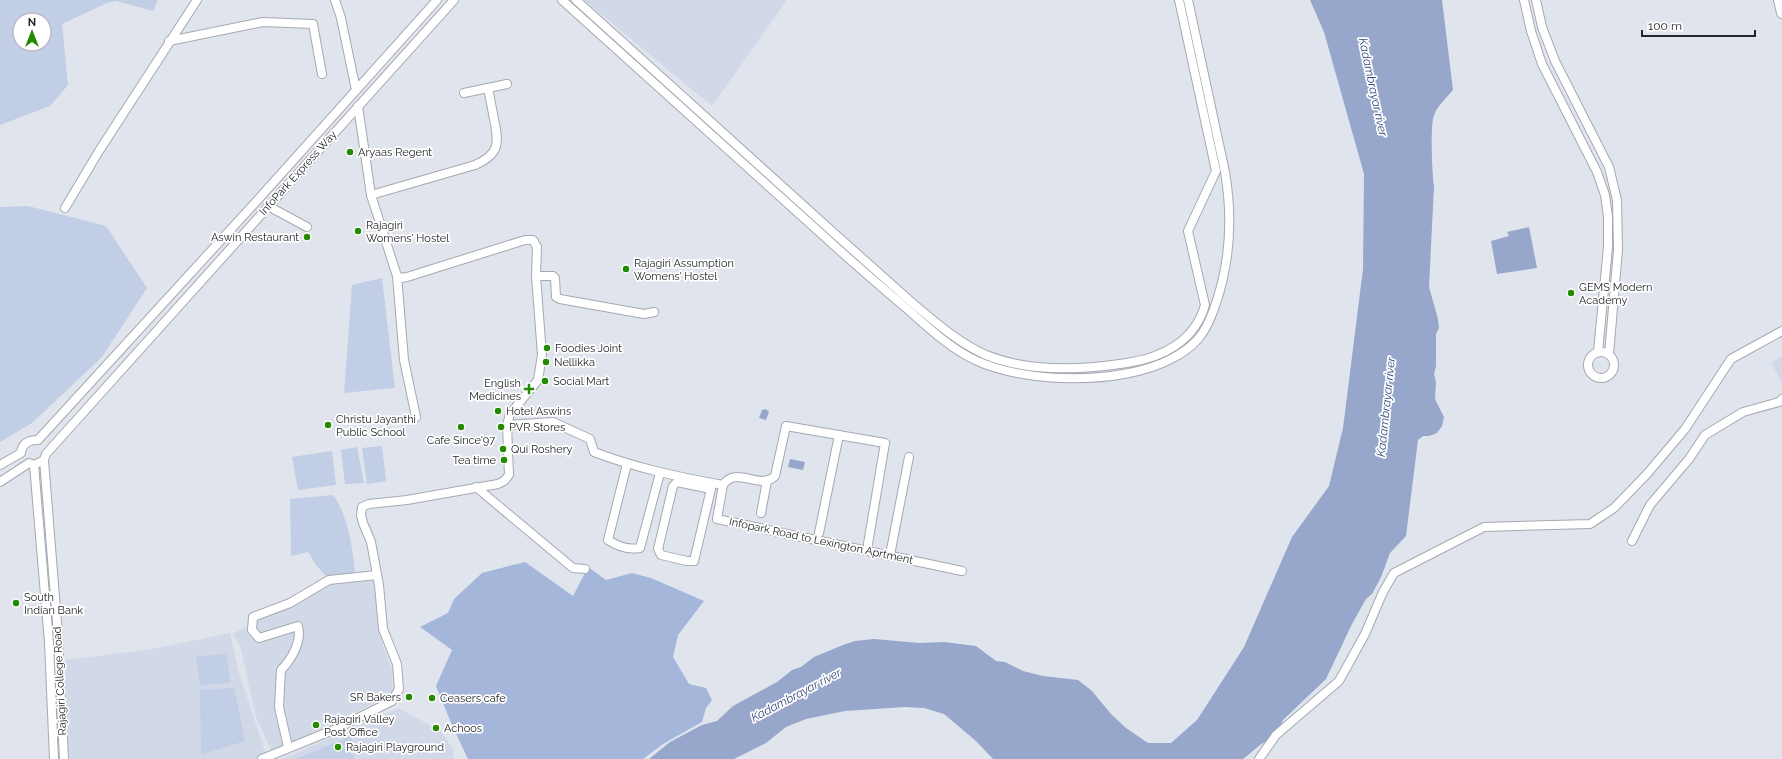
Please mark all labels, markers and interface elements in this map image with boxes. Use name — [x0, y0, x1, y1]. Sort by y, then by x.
north arrow — [12, 12, 52, 52]
scale bar — [1642, 12, 1755, 38]
text: N — [28, 16, 36, 29]
text: 100 m — [1648, 19, 1682, 33]
water label: Kadambrayar river — [1356, 37, 1390, 138]
street label: InfoPark Express Way — [257, 128, 339, 218]
place label: Aryaas Regent — [358, 146, 432, 159]
marker: Aryaas Regent — [345, 147, 355, 157]
place label: Rajagiri Womens' Hostel — [366, 219, 449, 245]
marker: Rajagiri Womens' Hostel — [353, 226, 363, 236]
place label: Aswin Restaurant — [211, 231, 299, 244]
marker: Aswin Restaurant — [302, 232, 312, 242]
place label: Rajagiri Assumption Womens' Hostel — [634, 257, 734, 283]
marker: Rajagiri Assumption Womens' Hostel — [621, 264, 631, 274]
place label: GEMS Modern Academy — [1579, 281, 1652, 307]
marker: GEMS Modern Academy — [1566, 288, 1576, 298]
place label: Foodies Joint — [555, 342, 622, 355]
marker: Foodies Joint — [542, 343, 552, 353]
place label: Nellikka — [554, 356, 595, 369]
water label: Kadambrayar river — [1374, 356, 1398, 458]
marker: Nellikka — [541, 357, 551, 367]
place label: Social Mart — [553, 375, 610, 388]
marker: Social Mart — [540, 376, 550, 386]
place label: English Medicines — [469, 377, 521, 403]
marker: English Medicines — [524, 384, 534, 394]
place label: Hotel Aswins — [506, 405, 571, 418]
marker: Hotel Aswins — [493, 406, 503, 416]
place label: Christu Jayanthi Public School — [336, 413, 416, 439]
marker: Christu Jayanthi Public School — [323, 420, 333, 430]
place label: PVR Stores — [509, 421, 565, 434]
marker: Cafe Since'97 — [456, 422, 466, 432]
marker: PVR Stores — [496, 422, 506, 432]
place label: Cafe Since'97 — [427, 434, 495, 447]
place label: Qui Roshery — [511, 443, 573, 456]
marker: Qui Roshery — [498, 444, 508, 454]
place label: Tea time — [453, 454, 497, 467]
marker: Tea time — [499, 455, 509, 465]
street label: Infopark Road to Lexington Aprtment — [728, 515, 914, 567]
place label: South Indian Bank — [24, 591, 83, 617]
marker: South Indian Bank — [11, 598, 21, 608]
street label: Rajagiri College Road — [51, 626, 69, 736]
water label: Kadambrayar river — [749, 665, 844, 725]
place label: SR Bakers — [350, 691, 401, 704]
marker: SR Bakers — [404, 692, 414, 702]
place label: Ceasers cafe — [440, 692, 506, 705]
marker: Ceasers cafe — [427, 693, 437, 703]
place label: Rajagiri Valley Post Office — [324, 713, 395, 739]
marker: Rajagiri Valley Post Office — [311, 720, 321, 730]
place label: Achoos — [444, 722, 482, 735]
marker: Achoos — [431, 723, 441, 733]
place label: Rajagiri Playground — [346, 741, 444, 754]
marker: Rajagiri Playground — [333, 742, 343, 752]

